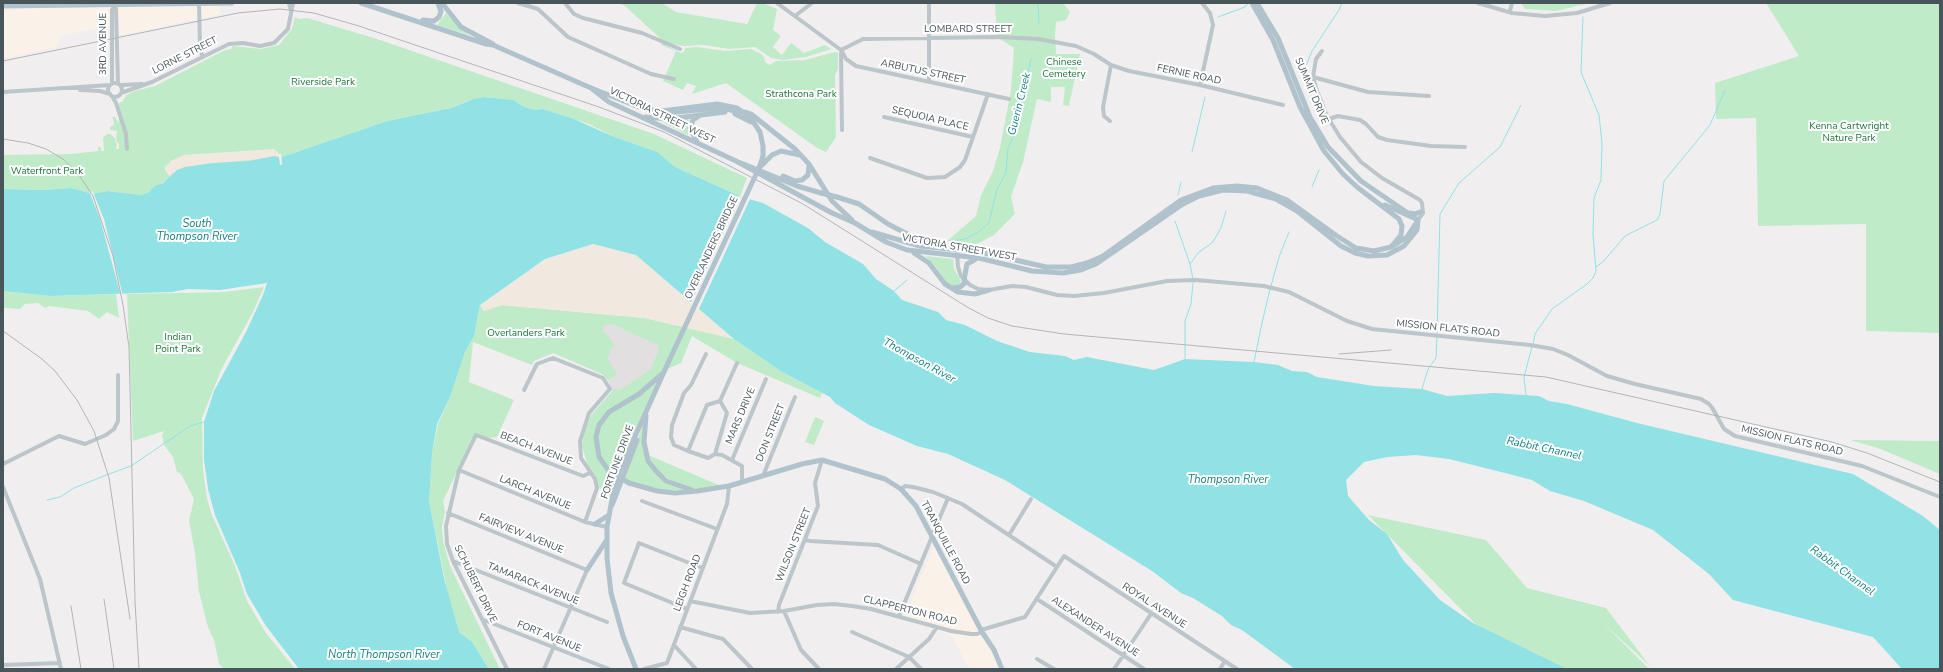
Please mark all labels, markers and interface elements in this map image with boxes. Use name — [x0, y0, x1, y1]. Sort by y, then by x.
street label: 3RD AVENUE — [98, 13, 110, 75]
street label: LOMBARD STREET — [924, 24, 1012, 36]
street label: LORNE STREET — [150, 34, 220, 78]
street label: SUMMIT DRIVE — [1292, 56, 1330, 126]
street label: ARBUTUS STREET — [880, 57, 966, 87]
park label: Chinese Cemetery — [1042, 57, 1086, 80]
street label: FERNIE ROAD — [1156, 62, 1222, 88]
water label: Guerin Creek — [1006, 71, 1034, 137]
park label: Riverside Park — [291, 77, 355, 89]
street label: VICTORIA STREET WEST — [607, 85, 717, 147]
park label: Strathcona Park — [765, 89, 837, 101]
street label: SEQUOIA PLACE — [891, 104, 969, 134]
park label: Kenna Cartwright Nature Park — [1809, 121, 1889, 144]
park label: Waterfront Park — [11, 166, 83, 178]
street label: OVERLANDERS BRIDGE — [683, 195, 741, 301]
water label: South Thompson River — [157, 217, 237, 243]
street label: VICTORIA STREET WEST — [901, 232, 1017, 264]
street label: MISSION FLATS ROAD — [1396, 318, 1500, 340]
park label: Overlanders Park — [487, 328, 565, 340]
park label: Indian Point Park — [155, 332, 201, 356]
water label: Thompson River — [881, 336, 957, 386]
street label: MARS DRIVE — [724, 386, 758, 446]
street label: DON STREET — [754, 402, 788, 464]
street label: FORTUNE DRIVE — [599, 423, 637, 501]
street label: MISSION FLATS ROAD — [1740, 423, 1844, 459]
street label: BEACH AVENUE — [498, 430, 574, 468]
water label: Rabbit Channel — [1505, 435, 1583, 463]
street label: LARCH AVENUE — [498, 473, 572, 513]
water label: Thompson River — [1188, 473, 1268, 487]
street label: TRANQUILLE ROAD — [918, 499, 972, 587]
street label: WILSON STREET — [774, 506, 814, 584]
street label: FAIRVIEW AVENUE — [477, 512, 565, 556]
street label: SCHUBERT DRIVE — [451, 543, 499, 625]
water label: Rabbit Channel — [1807, 543, 1877, 599]
street label: LEIGH ROAD — [672, 553, 704, 613]
street label: TAMARACK AVENUE — [485, 560, 581, 608]
street label: ROYAL AVENUE — [1120, 581, 1188, 631]
street label: CLAPPERTON ROAD — [862, 594, 958, 628]
street label: ALEXANDER AVENUE — [1049, 594, 1141, 660]
street label: FORT AVENUE — [515, 619, 583, 655]
water label: North Thompson River — [328, 648, 440, 662]

